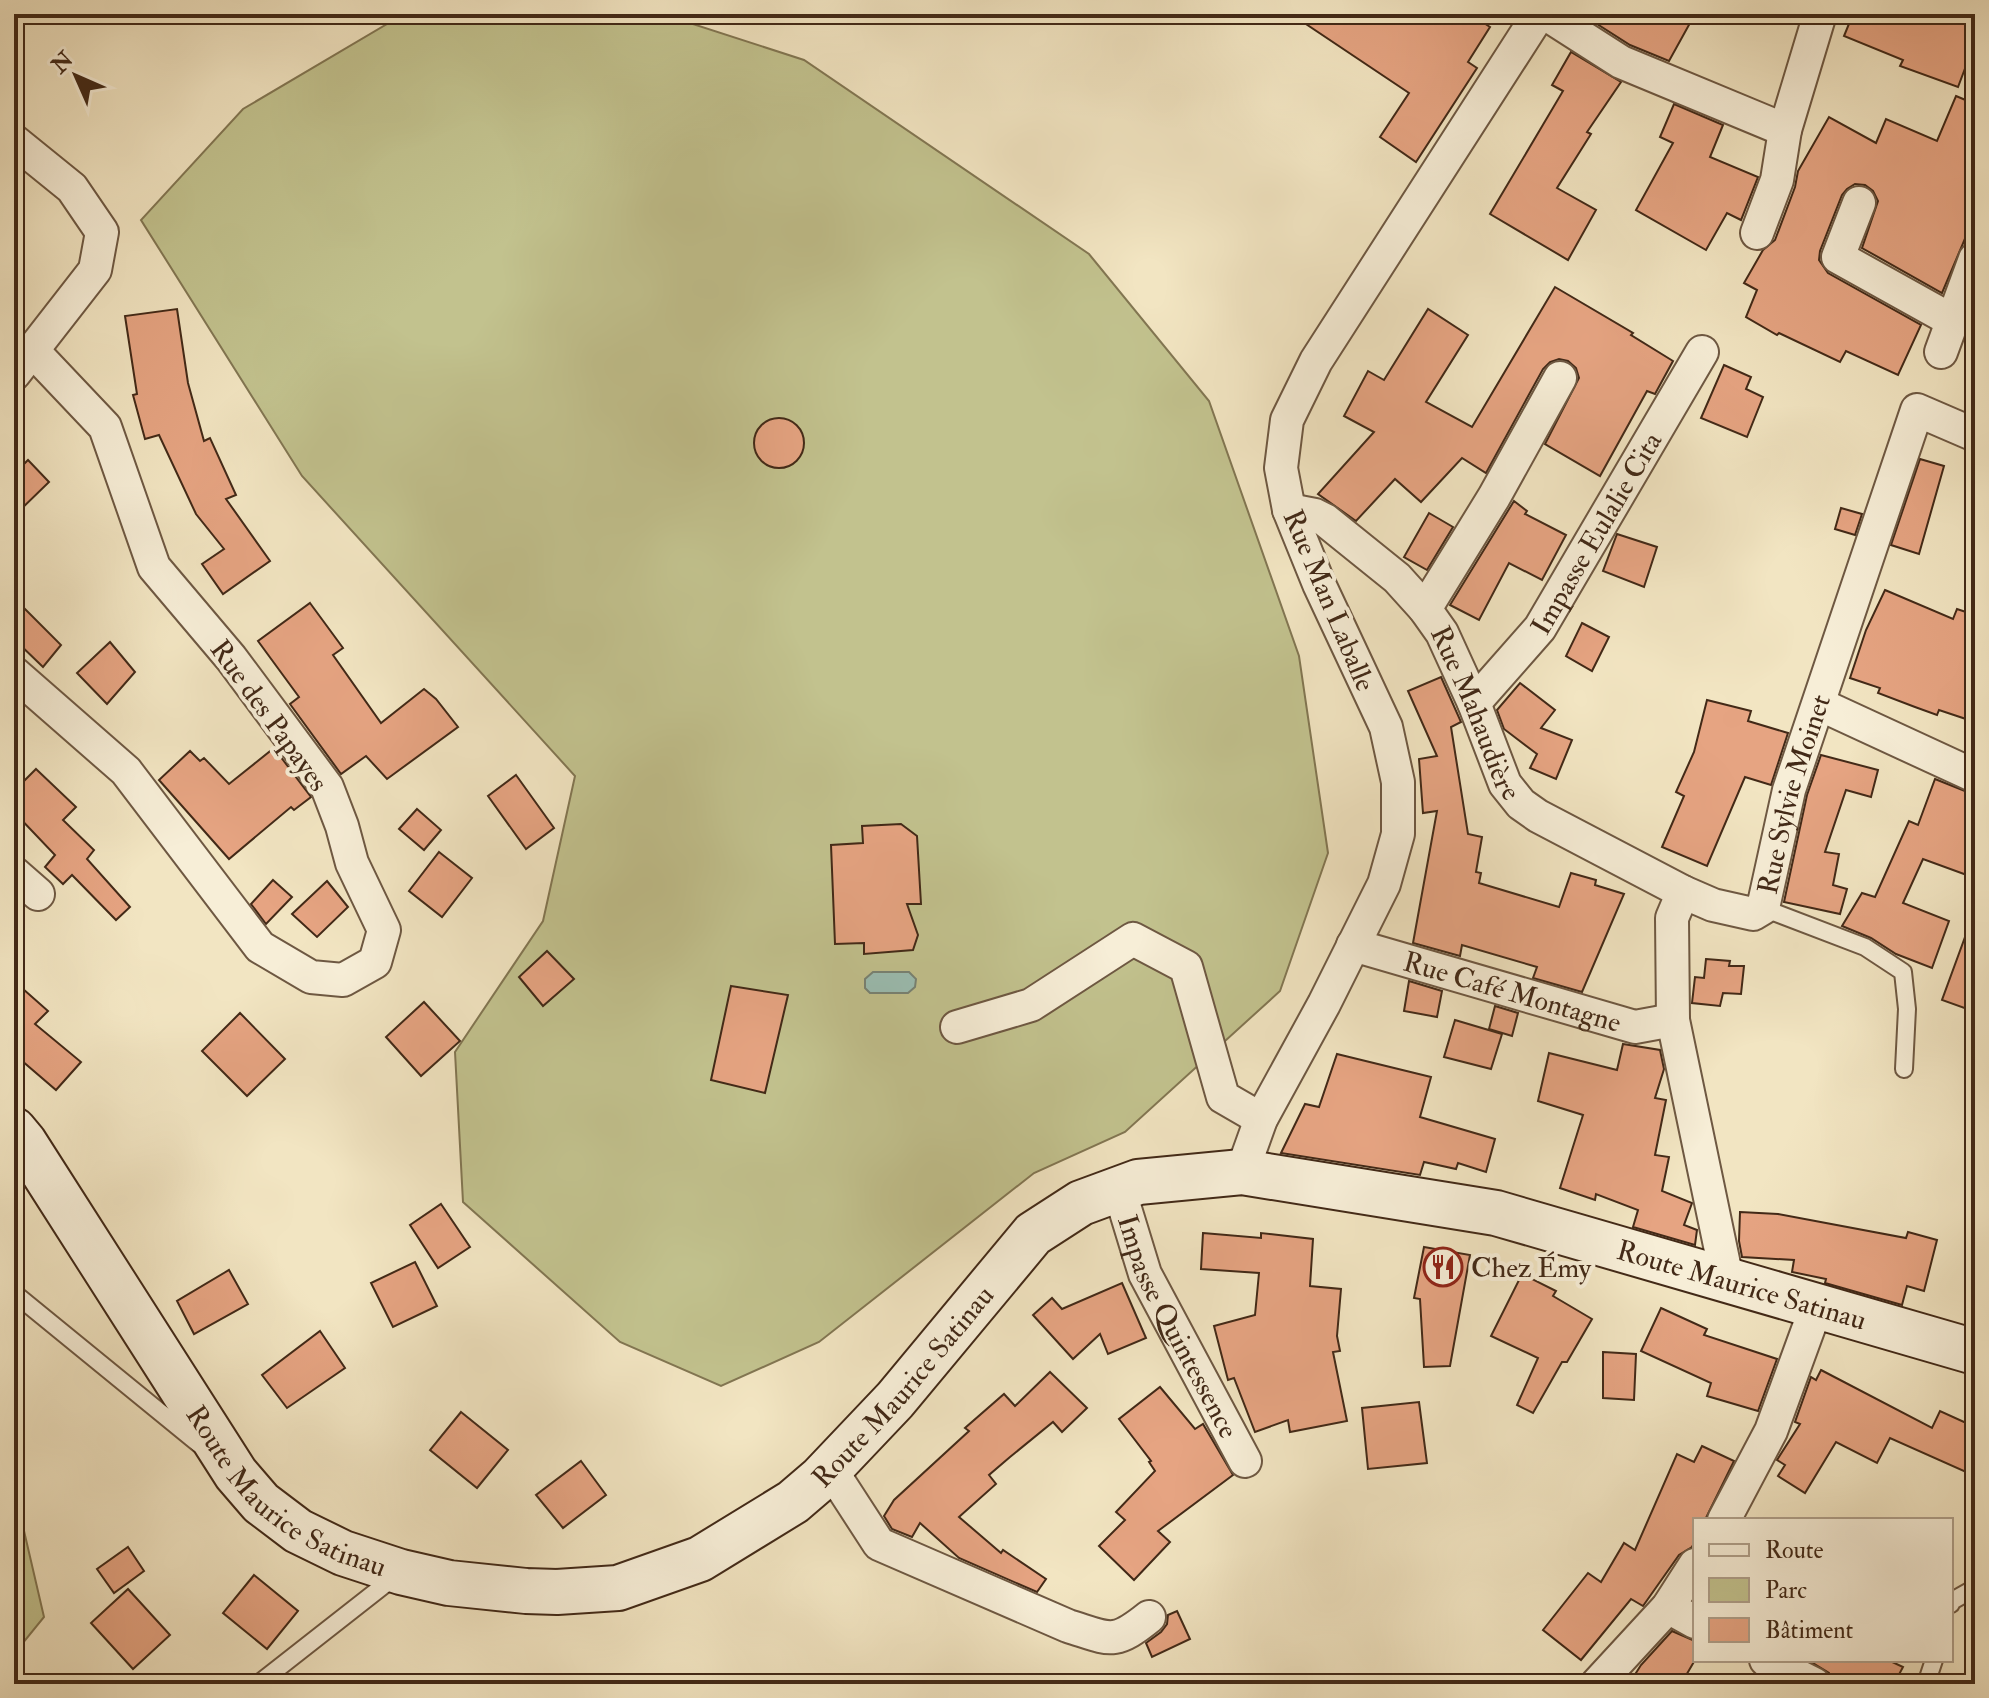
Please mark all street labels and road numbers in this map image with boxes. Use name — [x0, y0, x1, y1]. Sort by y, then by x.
street label: Impasse Eulalie Cita — [1524, 426, 1670, 641]
street label: Rue Man Laballe — [1275, 505, 1383, 697]
street label: Rue Mahaudière — [1422, 621, 1528, 809]
street label: Rue des Papayes — [202, 633, 336, 799]
street label: Rue Sylvie Moinet — [1751, 690, 1839, 898]
street label: Rue Café Montagne — [1399, 945, 1625, 1041]
street label: Impasse Quintessence — [1109, 1211, 1246, 1445]
street label: Route Maurice Satinau — [1613, 1233, 1870, 1339]
street label: Route Maurice Satinau — [805, 1279, 1002, 1496]
street label: Route Maurice Satinau — [178, 1399, 390, 1585]

